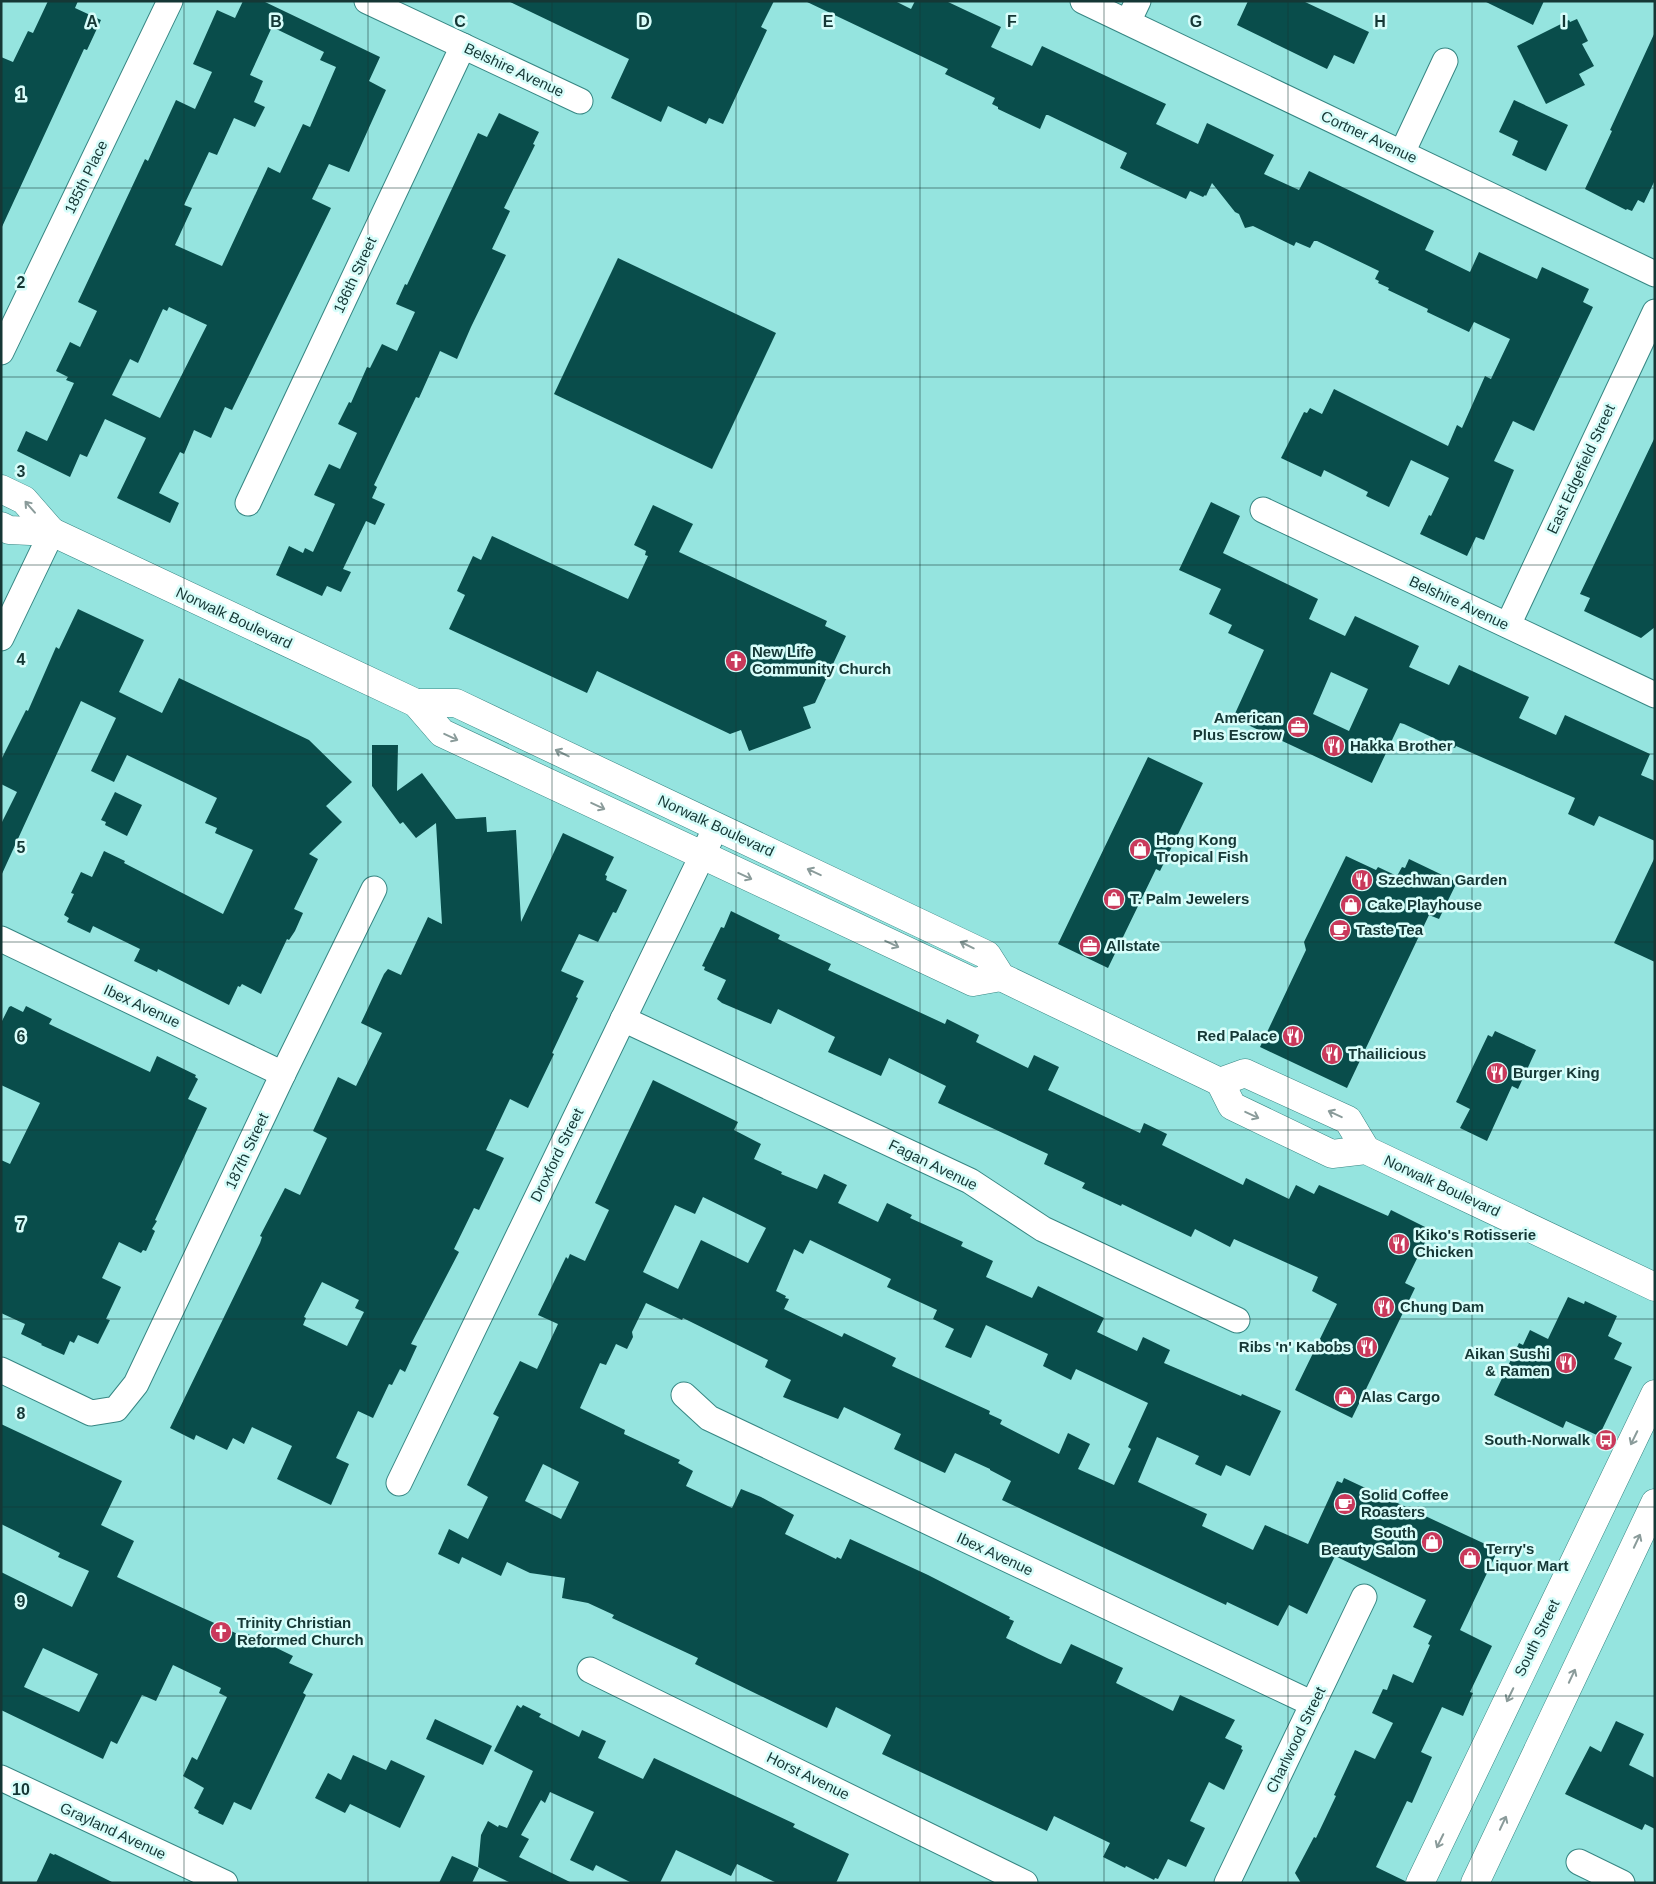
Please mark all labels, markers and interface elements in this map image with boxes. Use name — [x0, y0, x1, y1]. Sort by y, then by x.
text: A — [86, 13, 98, 30]
text: B — [270, 13, 282, 30]
text: C — [454, 13, 466, 30]
text: D — [638, 13, 650, 30]
text: E — [823, 13, 834, 30]
text: F — [1007, 13, 1017, 30]
text: G — [1190, 13, 1202, 30]
text: H — [1374, 13, 1386, 30]
text: I — [1562, 13, 1566, 30]
street label: Belshire Avenue — [462, 39, 567, 100]
text: 1 — [17, 86, 26, 103]
street label: Cortner Avenue — [1319, 107, 1420, 166]
street label: 185th Place — [61, 137, 111, 216]
street label: 186th Street — [330, 233, 380, 315]
text: 2 — [17, 274, 26, 291]
street label: East Edgefield Street — [1543, 401, 1618, 536]
text: 3 — [17, 463, 26, 480]
one-way arrow — [24, 500, 35, 513]
street label: Belshire Avenue — [1407, 572, 1512, 633]
street label: Norwalk Boulevard — [174, 583, 295, 652]
place label: New Life Community Church — [752, 643, 891, 677]
church icon: New Life Community Church — [724, 649, 748, 673]
text: 4 — [17, 651, 26, 668]
place label: American Plus Escrow — [1193, 709, 1282, 743]
office icon: American Plus Escrow — [1286, 715, 1310, 739]
one-way arrow — [443, 733, 458, 742]
restaurant icon: Hakka Brother — [1322, 734, 1346, 758]
place label: Hakka Brother — [1350, 737, 1453, 754]
one-way arrow — [555, 748, 570, 757]
street label: Norwalk Boulevard — [656, 791, 777, 860]
one-way arrow — [590, 802, 605, 812]
place label: Hong Kong Tropical Fish — [1156, 831, 1249, 865]
shop icon: Hong Kong Tropical Fish — [1128, 837, 1152, 861]
text: 5 — [17, 839, 26, 856]
one-way arrow — [807, 867, 822, 877]
restaurant icon: Szechwan Garden — [1350, 868, 1374, 892]
one-way arrow — [737, 871, 752, 881]
place label: Szechwan Garden — [1378, 871, 1507, 888]
shop icon: T. Palm Jewelers — [1102, 887, 1126, 911]
place label: T. Palm Jewelers — [1130, 890, 1249, 907]
shop icon: Cake Playhouse — [1339, 893, 1363, 917]
place label: Cake Playhouse — [1367, 896, 1482, 913]
cafe icon: Taste Tea — [1328, 918, 1352, 942]
place label: Taste Tea — [1356, 921, 1424, 938]
office icon: Allstate — [1078, 934, 1102, 958]
place label: Allstate — [1106, 937, 1160, 954]
one-way arrow — [884, 940, 899, 950]
one-way arrow — [960, 940, 975, 949]
street label: Ibex Avenue — [101, 980, 183, 1031]
restaurant icon: Red Palace — [1281, 1024, 1305, 1048]
place label: Red Palace — [1197, 1027, 1277, 1044]
text: 6 — [17, 1028, 26, 1045]
restaurant icon: Thailicious — [1320, 1042, 1344, 1066]
place label: Thailicious — [1348, 1045, 1426, 1062]
restaurant icon: Burger King — [1485, 1061, 1509, 1085]
place label: Burger King — [1513, 1064, 1600, 1081]
street label: Droxford Street — [527, 1105, 587, 1204]
street label: 187th Street — [222, 1109, 272, 1191]
one-way arrow — [1328, 1109, 1343, 1118]
one-way arrow — [1244, 1110, 1259, 1120]
street label: Fagan Avenue — [886, 1136, 980, 1193]
street label: Norwalk Boulevard — [1382, 1151, 1503, 1220]
text: 7 — [17, 1216, 26, 1233]
place label: Kiko's Rotisserie Chicken — [1415, 1226, 1536, 1260]
restaurant icon: Kiko's Rotisserie Chicken — [1387, 1232, 1411, 1256]
restaurant icon: Chung Dam — [1372, 1295, 1396, 1319]
place label: Chung Dam — [1400, 1298, 1484, 1315]
restaurant icon: Ribs 'n' Kabobs — [1355, 1335, 1379, 1359]
place label: Ribs 'n' Kabobs — [1239, 1338, 1351, 1355]
place label: Aikan Sushi & Ramen — [1464, 1345, 1550, 1379]
restaurant icon: Aikan Sushi & Ramen — [1554, 1351, 1578, 1375]
shop icon: Alas Cargo — [1333, 1385, 1357, 1409]
place label: Alas Cargo — [1361, 1388, 1440, 1405]
text: 8 — [17, 1405, 26, 1422]
bus stop icon: South-Norwalk — [1594, 1428, 1618, 1452]
one-way arrow — [1628, 1430, 1638, 1445]
place label: South-Norwalk — [1484, 1431, 1591, 1448]
place label: Solid Coffee Roasters — [1361, 1486, 1449, 1520]
cafe icon: Solid Coffee Roasters — [1333, 1492, 1357, 1516]
place label: South Beauty Salon — [1321, 1524, 1416, 1558]
street label: Ibex Avenue — [954, 1528, 1036, 1579]
shop icon: South Beauty Salon — [1420, 1530, 1444, 1554]
one-way arrow — [1632, 1533, 1642, 1548]
place label: Terry's Liquor Mart — [1486, 1540, 1569, 1574]
shop icon: Terry's Liquor Mart — [1458, 1546, 1482, 1570]
text: 9 — [17, 1593, 26, 1610]
street label: South Street — [1511, 1596, 1563, 1679]
place label: Trinity Christian Reformed Church — [237, 1614, 364, 1648]
church icon: Trinity Christian Reformed Church — [209, 1620, 233, 1644]
one-way arrow — [1568, 1669, 1578, 1684]
street label: Charlwood Street — [1263, 1683, 1329, 1796]
one-way arrow — [1505, 1687, 1515, 1702]
street label: Horst Avenue — [764, 1748, 852, 1803]
text: 10 — [12, 1781, 30, 1798]
street label: Grayland Avenue — [58, 1799, 169, 1863]
one-way arrow — [1499, 1816, 1508, 1831]
one-way arrow — [1435, 1833, 1444, 1848]

